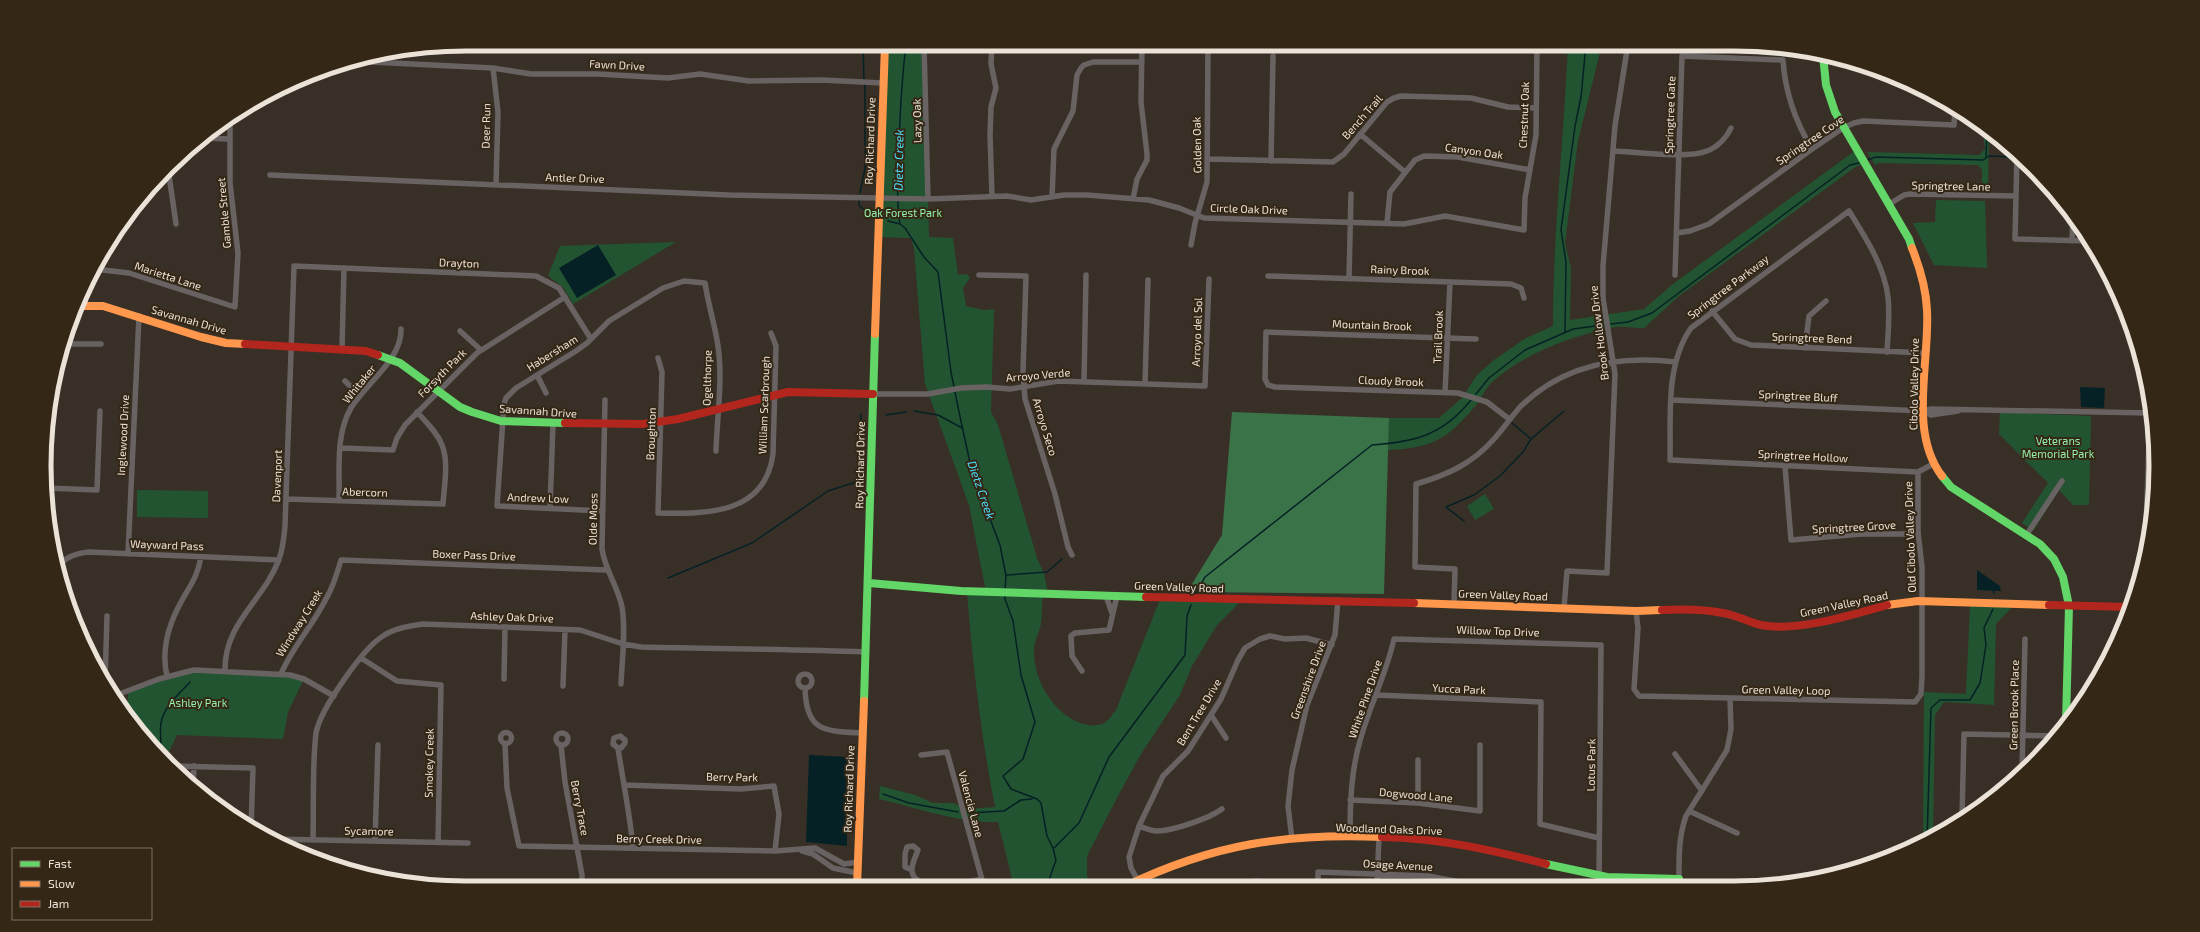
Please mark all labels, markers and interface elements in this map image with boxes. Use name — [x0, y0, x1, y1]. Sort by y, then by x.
street label: Fawn Drive — [589, 57, 645, 72]
street label: Springtree Gate — [1662, 76, 1677, 154]
street label: Chestnut Oak — [1516, 81, 1531, 149]
street label: Bench Trail — [1339, 91, 1385, 142]
street label: Roy Richard Drive — [861, 97, 878, 185]
street label: Lazy Oak — [910, 98, 923, 143]
street label: Deer Run — [479, 103, 492, 149]
street label: Springtree Cove — [1773, 112, 1846, 167]
street label: Golden Oak — [1190, 116, 1203, 173]
water label: Dietz Creek — [890, 129, 906, 191]
street label: Canyon Oak — [1444, 140, 1504, 161]
street label: Antler Drive — [545, 170, 605, 185]
street label: Gamble Street — [214, 177, 233, 249]
street label: Springtree Lane — [1911, 178, 1991, 193]
street label: Circle Oak Drive — [1210, 201, 1288, 216]
park label: Oak Forest Park — [864, 206, 943, 219]
street label: Springtree Parkway — [1685, 252, 1771, 321]
street label: Drayton — [439, 255, 479, 270]
street label: Marietta Lane — [133, 259, 203, 292]
street label: Rainy Brook — [1370, 262, 1430, 277]
street label: Brook Hollow Drive — [1586, 285, 1611, 381]
street label: Arroyo del Sol — [1189, 296, 1204, 367]
street label: Savannah Drive — [150, 303, 228, 337]
street label: Trail Brook — [1430, 310, 1445, 364]
street label: Mountain Brook — [1332, 317, 1412, 332]
street label: Springtree Bend — [1772, 330, 1852, 345]
street label: Habersham — [524, 332, 580, 373]
street label: Cibolo Valley Drive — [1906, 338, 1921, 430]
street label: Forsyth Park — [415, 345, 469, 400]
street label: Ogelthorpe — [700, 350, 713, 406]
street label: William Scarbrough — [755, 356, 772, 454]
street label: Whitaker — [339, 361, 378, 405]
street label: Arroyo Verde — [1005, 365, 1071, 384]
street label: Cloudy Brook — [1358, 373, 1424, 388]
street label: Springtree Bluff — [1758, 387, 1838, 404]
street label: Inglewood Drive — [114, 394, 131, 476]
street label: Arroyo Seco — [1031, 396, 1060, 457]
street label: Savannah Drive — [499, 401, 577, 420]
street label: Broughton — [643, 407, 658, 461]
street label: Roy Richard Drive — [852, 421, 867, 509]
park label: Veterans Memorial Park — [2022, 434, 2095, 460]
street label: Springtree Hollow — [1758, 447, 1848, 464]
street label: Davenport — [269, 449, 284, 503]
water label: Dietz Creek — [965, 458, 999, 521]
street label: Old Cibolo Valley Drive — [1901, 481, 1918, 593]
street label: Abercorn — [342, 484, 388, 499]
street label: Andrew Low — [507, 490, 569, 505]
street label: Olde Moss — [586, 492, 599, 545]
street label: Springtree Grove — [1812, 518, 1896, 535]
street label: Wayward Pass — [130, 537, 205, 552]
street label: Boxer Pass Drive — [432, 547, 516, 562]
street label: Green Valley Road — [1134, 578, 1224, 595]
street label: Windway Creek — [273, 586, 325, 659]
street label: Green Valley Road — [1458, 586, 1548, 603]
street label: Green Valley Road — [1799, 588, 1889, 619]
street label: Ashley Oak Drive — [470, 609, 554, 624]
street label: Willow Top Drive — [1456, 623, 1540, 638]
street label: Greenshire Drive — [1287, 639, 1328, 721]
street label: White Pine Drive — [1345, 658, 1384, 740]
street label: Green Brook Place — [2006, 660, 2021, 750]
street label: Bent Tree Drive — [1174, 676, 1224, 747]
street label: Yucca Park — [1432, 681, 1487, 696]
street label: Green Valley Loop — [1741, 682, 1831, 697]
park label: Ashley Park — [169, 696, 228, 709]
street label: Smokey Creek — [421, 728, 436, 798]
street label: Lotus Park — [1584, 738, 1597, 792]
street label: Roy Richard Drive — [840, 745, 857, 833]
street label: Valencia Lane — [956, 769, 987, 839]
street label: Berry Park — [706, 770, 759, 783]
street label: Berry Trace — [569, 779, 592, 837]
street label: Dogwood Lane — [1379, 785, 1454, 804]
street label: Woodland Oaks Drive — [1336, 820, 1443, 837]
street label: Sycamore — [344, 824, 394, 837]
street label: Berry Creek Drive — [616, 831, 702, 846]
legend — [12, 848, 152, 920]
text: Fast — [48, 856, 72, 870]
street label: Osage Avenue — [1363, 856, 1433, 873]
text: Slow — [48, 876, 75, 890]
text: Jam — [48, 896, 69, 910]

